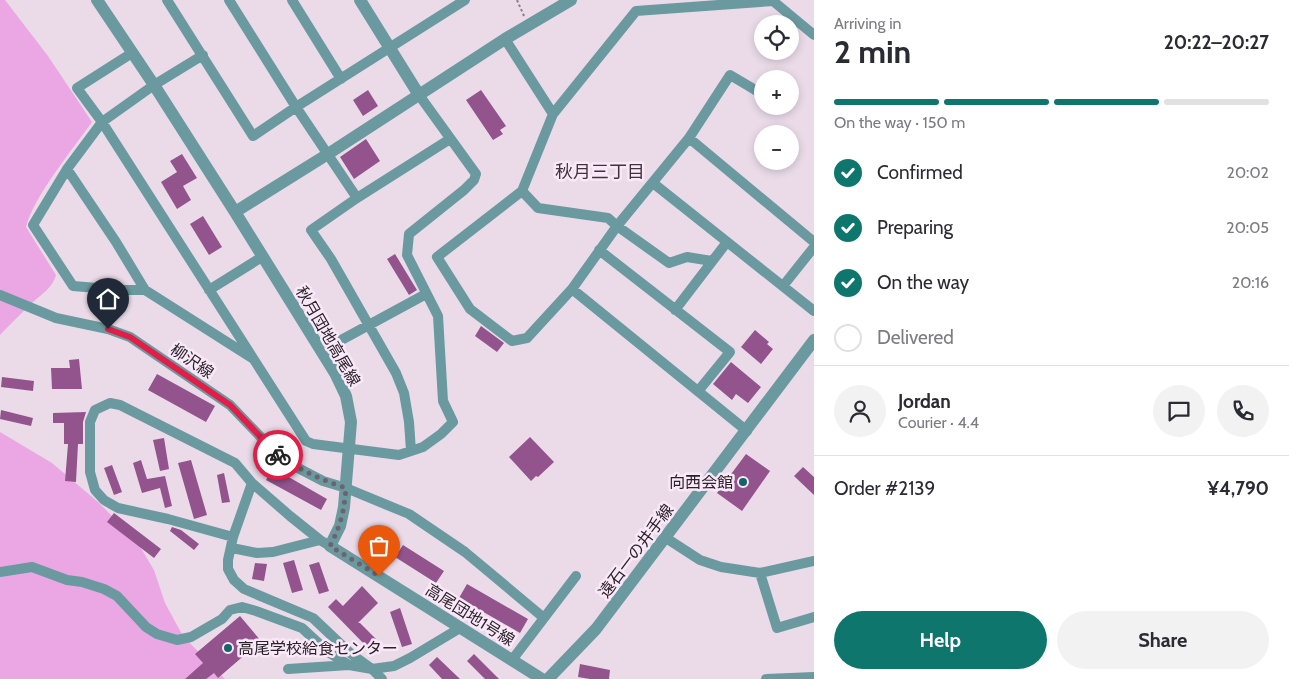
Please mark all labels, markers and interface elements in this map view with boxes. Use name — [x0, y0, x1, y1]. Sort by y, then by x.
text: Arriving in — [834, 14, 901, 33]
map controls — [754, 15, 799, 170]
button: locate — [754, 15, 799, 60]
text: 20:22–20:27 — [1164, 31, 1269, 54]
text: 2 min — [834, 32, 911, 71]
button: + — [754, 70, 799, 115]
text: On the way · 150 m — [834, 113, 965, 132]
button: − — [754, 125, 799, 170]
icon: check — [834, 159, 862, 187]
district label: 秋月三丁目 — [555, 161, 645, 183]
text: Confirmed — [877, 161, 963, 184]
text: 20:02 — [1227, 163, 1269, 182]
icon: check — [834, 214, 862, 242]
text: Preparing — [877, 216, 953, 239]
text: 20:05 — [1226, 218, 1269, 237]
icon: check — [834, 269, 862, 297]
text: On the way — [877, 271, 969, 294]
text: 20:16 — [1232, 273, 1269, 292]
pin — [87, 278, 129, 329]
street label: 秋月団地高尾線 — [292, 283, 364, 389]
icon: home — [94, 285, 122, 313]
text: Delivered — [877, 326, 954, 349]
street label: 柳沢線 — [167, 340, 217, 382]
button: person — [834, 385, 886, 437]
button: chat — [1153, 385, 1205, 437]
button: phone — [1217, 385, 1269, 437]
text: Jordan — [898, 390, 951, 413]
text: Courier · 4.4 — [898, 413, 979, 432]
courier — [253, 430, 303, 480]
icon: bike — [264, 441, 292, 469]
place label: 向西会館 — [669, 473, 733, 492]
marker: 向西会館 — [737, 476, 749, 488]
text: Order #2139 — [834, 477, 935, 500]
text: ¥4,790 — [1208, 477, 1269, 500]
street label: 遠石一の井手線 — [595, 501, 677, 601]
pin — [358, 525, 400, 576]
icon: bag — [365, 532, 393, 560]
street label: 高尾団地1号線 — [422, 580, 518, 650]
button: Help — [834, 611, 1047, 669]
button: Share — [1057, 611, 1269, 669]
place label: 高尾学校給食センター — [238, 639, 398, 658]
marker: 高尾学校給食センター — [222, 642, 234, 654]

